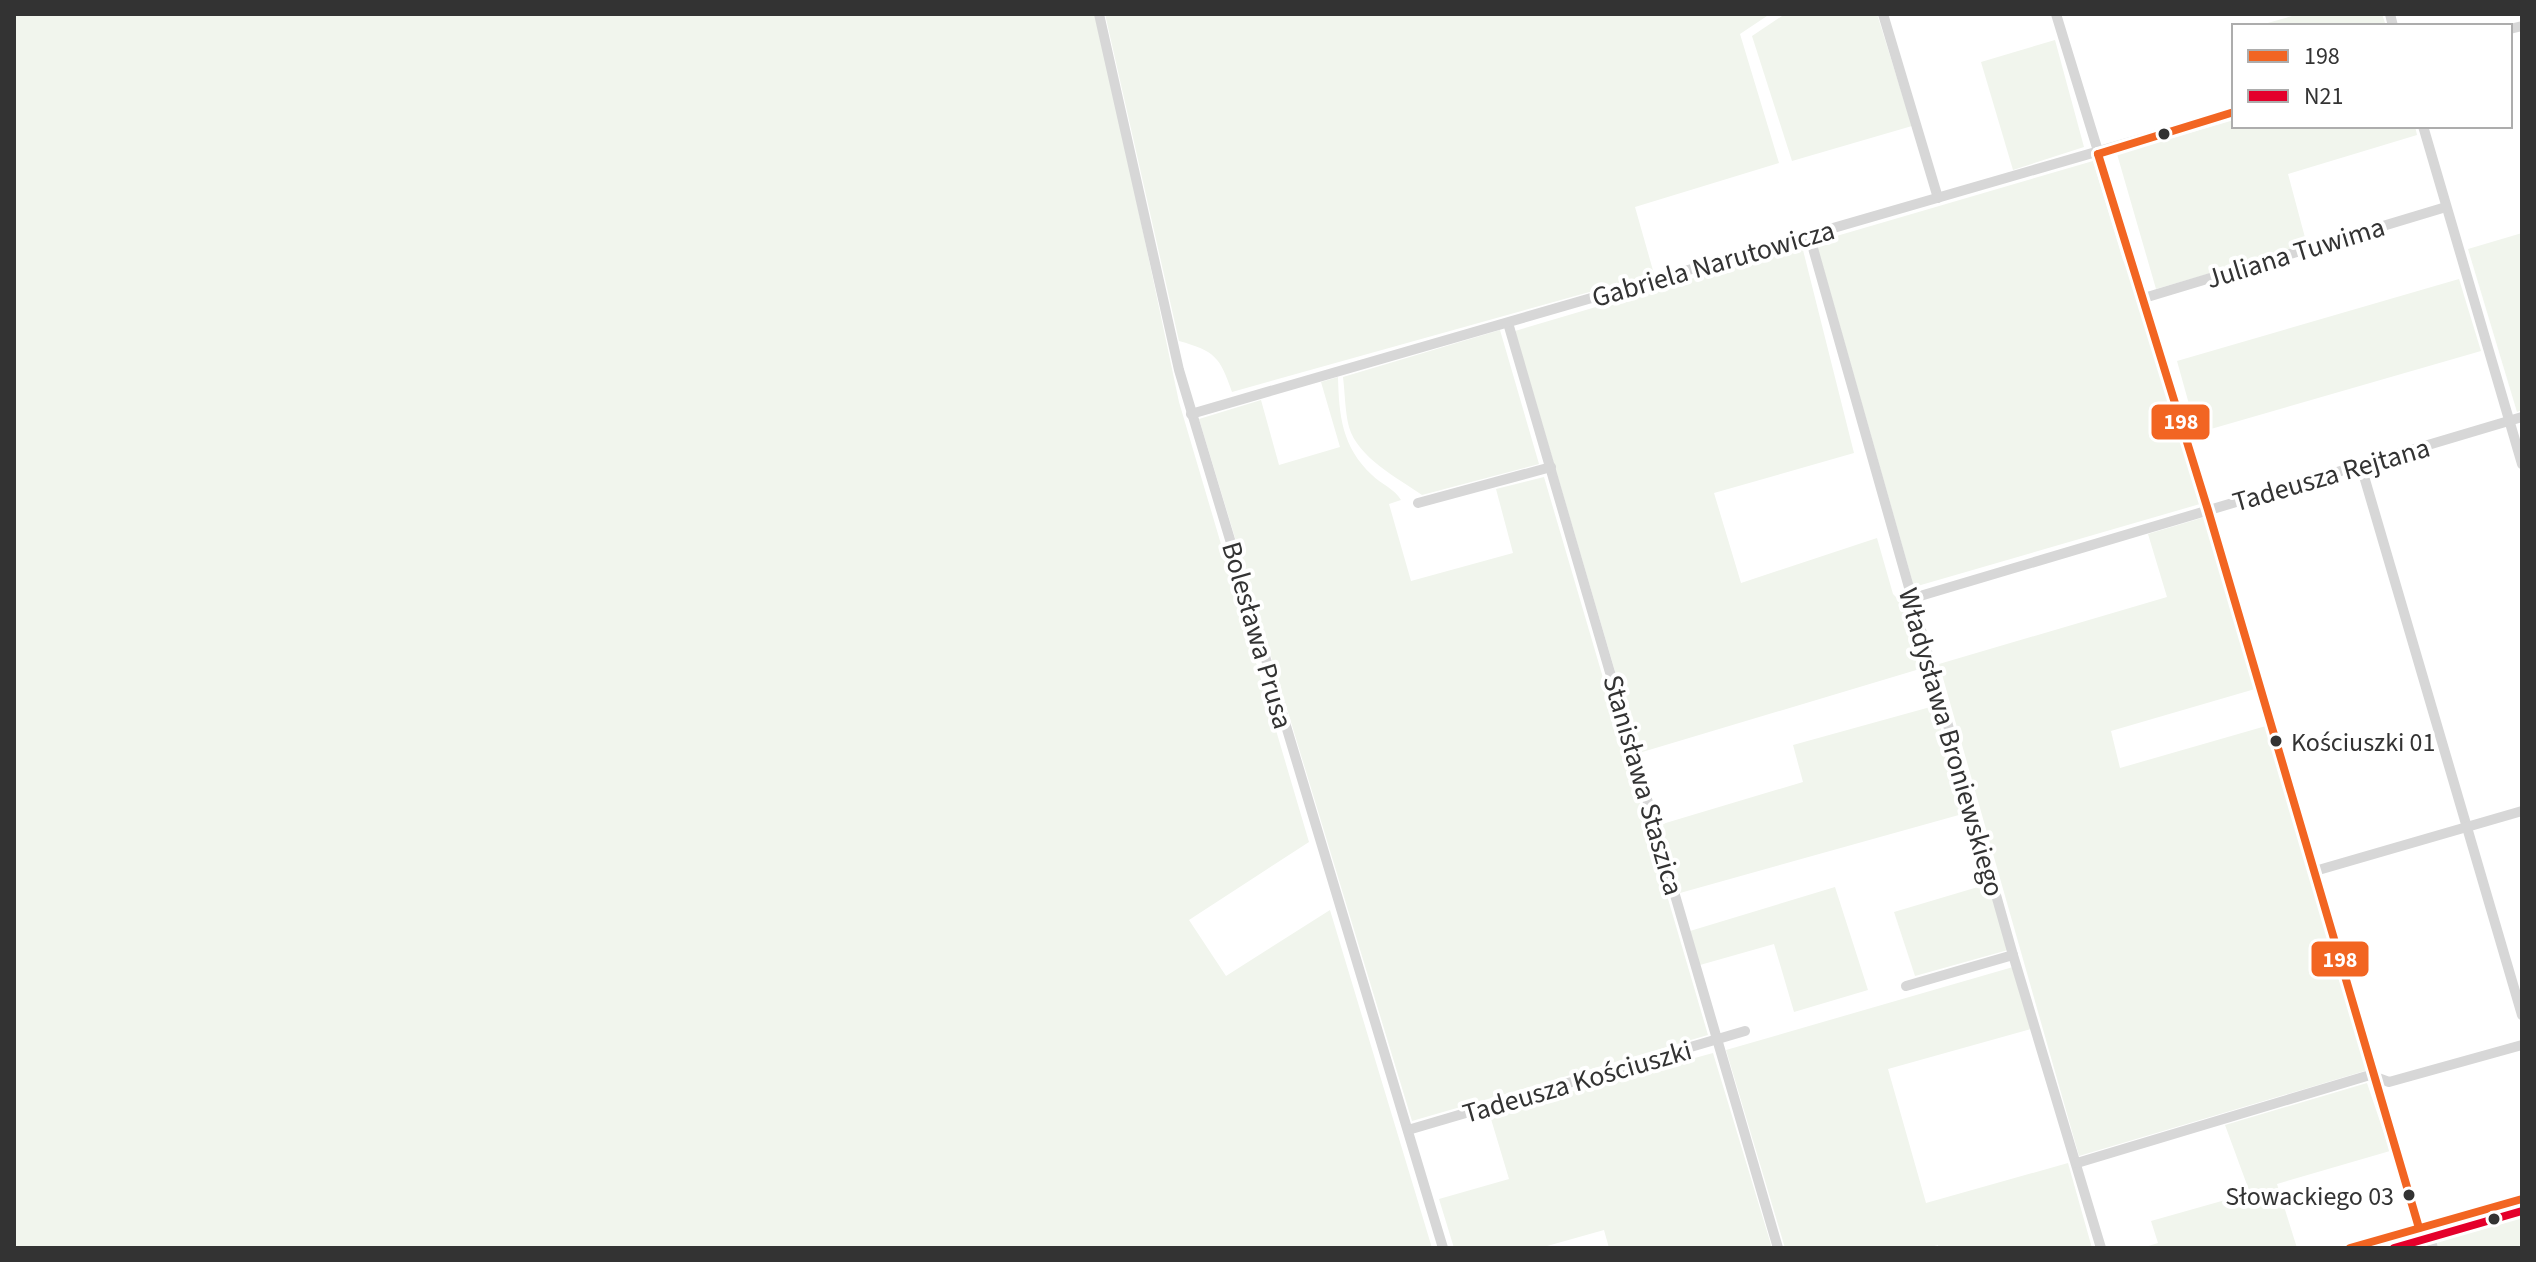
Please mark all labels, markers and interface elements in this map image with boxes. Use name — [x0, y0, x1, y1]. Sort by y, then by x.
legend — [2232, 24, 2512, 128]
text: 198 — [2304, 39, 2340, 74]
text: N21 — [2304, 79, 2343, 114]
unlabelled marker — [2156, 126, 2172, 142]
street label: Juliana Tuwima — [2201, 207, 2390, 299]
street label: Gabriela Narutowicza — [1587, 210, 1839, 318]
line badge: 198 — [2150, 403, 2211, 441]
text: 198 — [2164, 406, 2198, 438]
street label: Tadeusza Rejtana — [2228, 428, 2435, 522]
street label: Bolesława Prusa — [1211, 537, 1303, 734]
street label: Władysława Broniewskiego — [1888, 583, 2014, 901]
street label: Stanisława Staszica — [1592, 670, 1694, 900]
place label: Kościuszki 01 — [2291, 724, 2435, 761]
marker: Kościuszki 01 — [2268, 733, 2284, 749]
line badge: 198 — [2310, 940, 2370, 978]
text: 198 — [2323, 944, 2357, 976]
street label: Tadeusza Kościuszki — [1458, 1030, 1696, 1134]
place label: Słowackiego 03 — [2225, 1178, 2394, 1215]
marker: Słowackiego 03 — [2401, 1187, 2417, 1203]
unlabelled marker — [2486, 1211, 2502, 1227]

